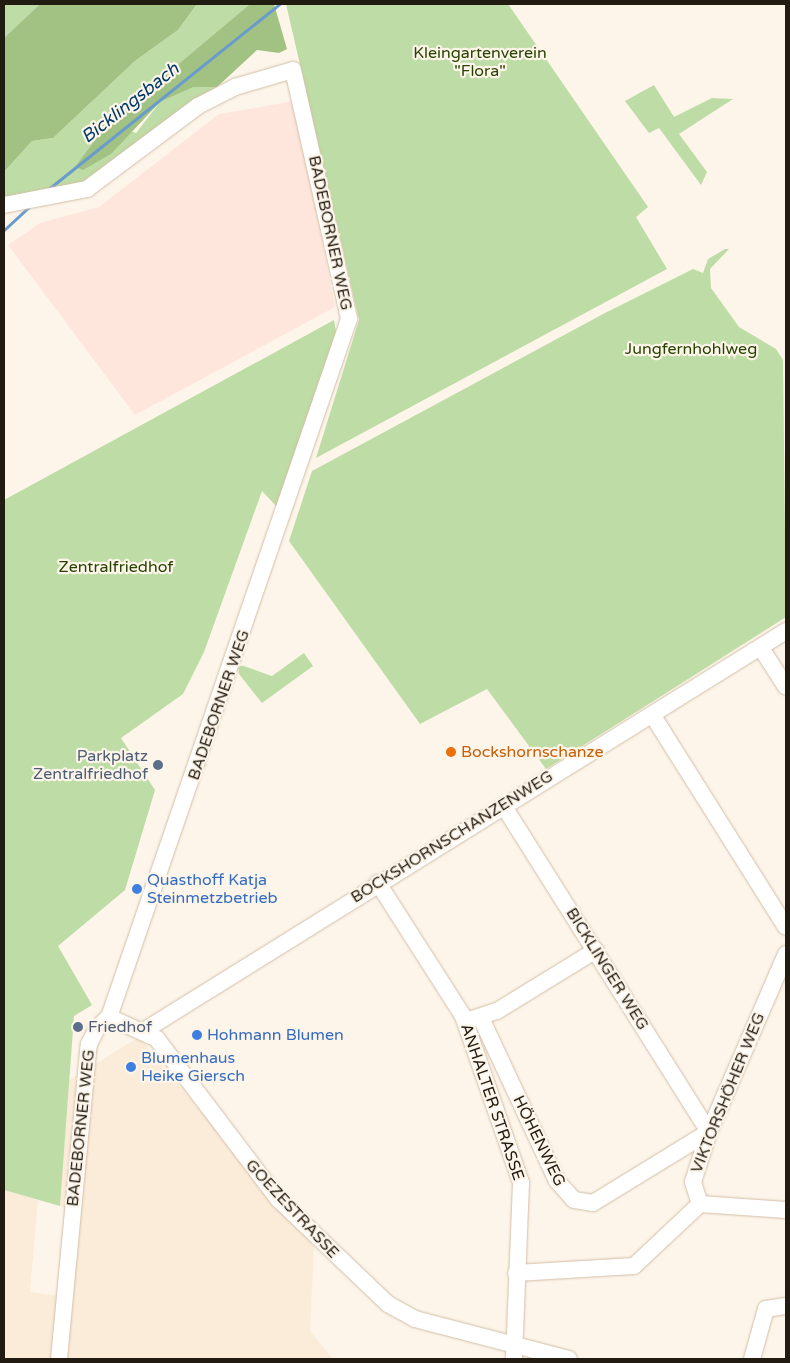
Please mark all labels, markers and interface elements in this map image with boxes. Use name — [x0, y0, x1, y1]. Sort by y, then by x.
park label: Kleingartenverein "Flora" — [413, 43, 547, 81]
water label: Bicklingsbach — [77, 58, 183, 148]
street label: BADEBORNER WEG — [304, 154, 356, 312]
park label: Jungfernhohlweg — [625, 339, 757, 359]
park label: Zentralfriedhof — [59, 557, 173, 577]
street label: BADEBORNER WEG — [184, 627, 254, 783]
place label: Bockshornschanze — [461, 742, 604, 762]
place label: Parkplatz Zentralfriedhof — [33, 746, 148, 784]
marker: Bockshornschanze — [445, 746, 457, 758]
marker: Parkplatz Zentralfriedhof — [152, 759, 164, 771]
street label: BOCKSHORNSCHANZENWEG — [347, 767, 557, 907]
place label: Quasthoff Katja Steinmetzbetrieb — [147, 870, 278, 908]
marker: Quasthoff Katja Steinmetzbetrieb — [131, 883, 143, 895]
street label: BICKLINGER WEG — [562, 904, 652, 1034]
street label: VIKTORSHÖHER WEG — [687, 1010, 769, 1176]
place label: Friedhof — [88, 1017, 152, 1037]
marker: Friedhof — [72, 1021, 84, 1033]
street label: ANHALTER STRASSE — [456, 1021, 528, 1183]
place label: Hohmann Blumen — [207, 1025, 344, 1045]
marker: Hohmann Blumen — [191, 1029, 203, 1041]
place label: Blumenhaus Heike Giersch — [141, 1048, 245, 1086]
street label: BADEBORNER WEG — [63, 1049, 99, 1207]
marker: Blumenhaus Heike Giersch — [125, 1061, 137, 1073]
street label: HÖHENWEG — [509, 1092, 569, 1190]
street label: GOEZESTRASSE — [241, 1156, 343, 1262]

